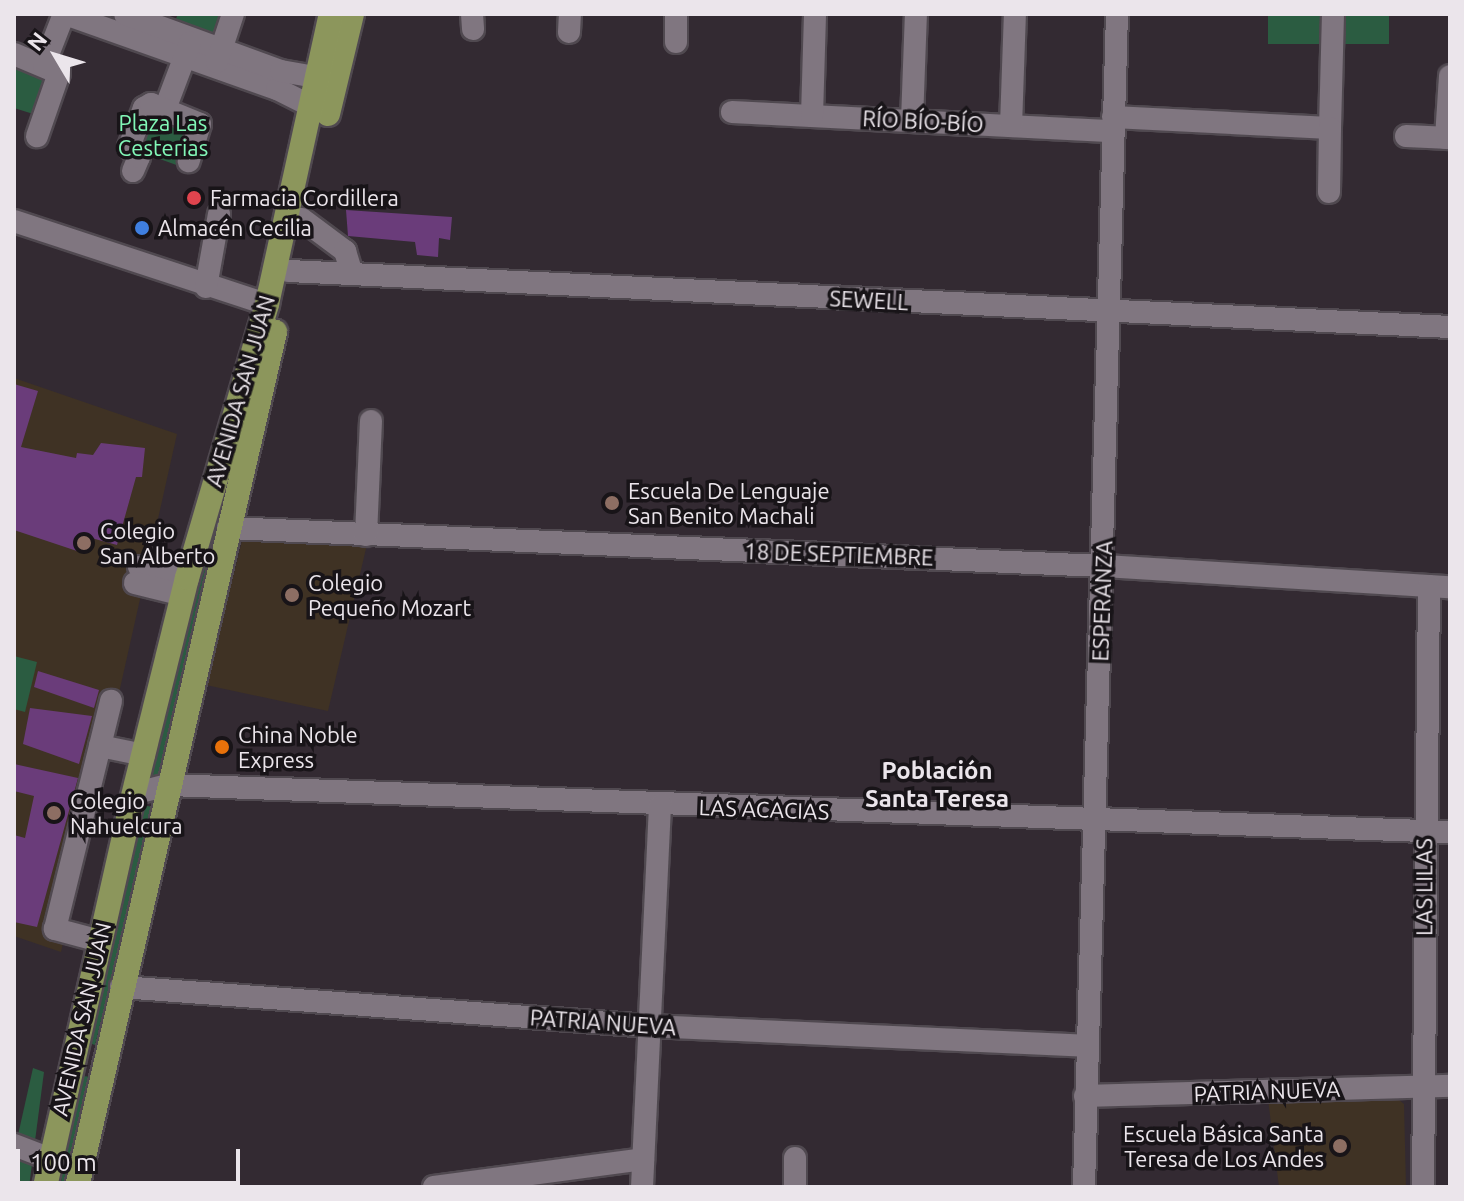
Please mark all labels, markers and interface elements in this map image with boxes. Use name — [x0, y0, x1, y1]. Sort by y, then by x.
north arrow — [16, 16, 96, 96]
text: N — [22, 27, 52, 55]
street label: RÍO BÍO-BÍO — [862, 105, 984, 137]
park label: Plaza Las Cesterias — [118, 109, 208, 160]
place label: Farmacia Cordillera — [210, 185, 399, 211]
marker: Farmacia Cordillera — [185, 189, 203, 207]
place label: Almacén Cecilia — [158, 215, 312, 241]
marker: Almacén Cecilia — [133, 219, 151, 237]
street label: SEWELL — [829, 285, 909, 315]
street label: AVENIDA SAN JUAN — [200, 292, 280, 490]
place label: Escuela De Lenguaje San Benito Machali — [628, 477, 830, 528]
marker: Escuela De Lenguaje San Benito Machali — [603, 494, 621, 512]
place label: Colegio San Alberto — [100, 517, 215, 568]
marker: Colegio San Alberto — [75, 534, 93, 552]
street label: 18 DE SEPTIEMBRE — [744, 538, 934, 570]
street label: ESPERANZA — [1087, 540, 1117, 662]
place label: Colegio Pequeño Mozart — [308, 569, 471, 620]
marker: Colegio Pequeño Mozart — [283, 586, 301, 604]
place label: China Noble Express — [238, 721, 358, 772]
marker: China Noble Express — [213, 738, 231, 756]
district label: Población Santa Teresa — [865, 757, 1009, 813]
place label: Colegio Nahuelcura — [70, 787, 182, 838]
street label: LAS ACACIAS — [698, 794, 830, 824]
marker: Colegio Nahuelcura — [45, 804, 63, 822]
street label: LAS LILAS — [1411, 838, 1437, 936]
street label: AVENIDA SAN JUAN — [46, 920, 116, 1118]
street label: PATRIA NUEVA — [529, 1004, 677, 1040]
street label: PATRIA NUEVA — [1193, 1075, 1341, 1107]
place label: Escuela Básica Santa Teresa de Los Andes — [1123, 1120, 1324, 1172]
scale bar — [20, 1133, 244, 1183]
marker: Escuela Básica Santa Teresa de Los Andes — [1331, 1137, 1349, 1155]
text: 100 m — [30, 1149, 97, 1176]

